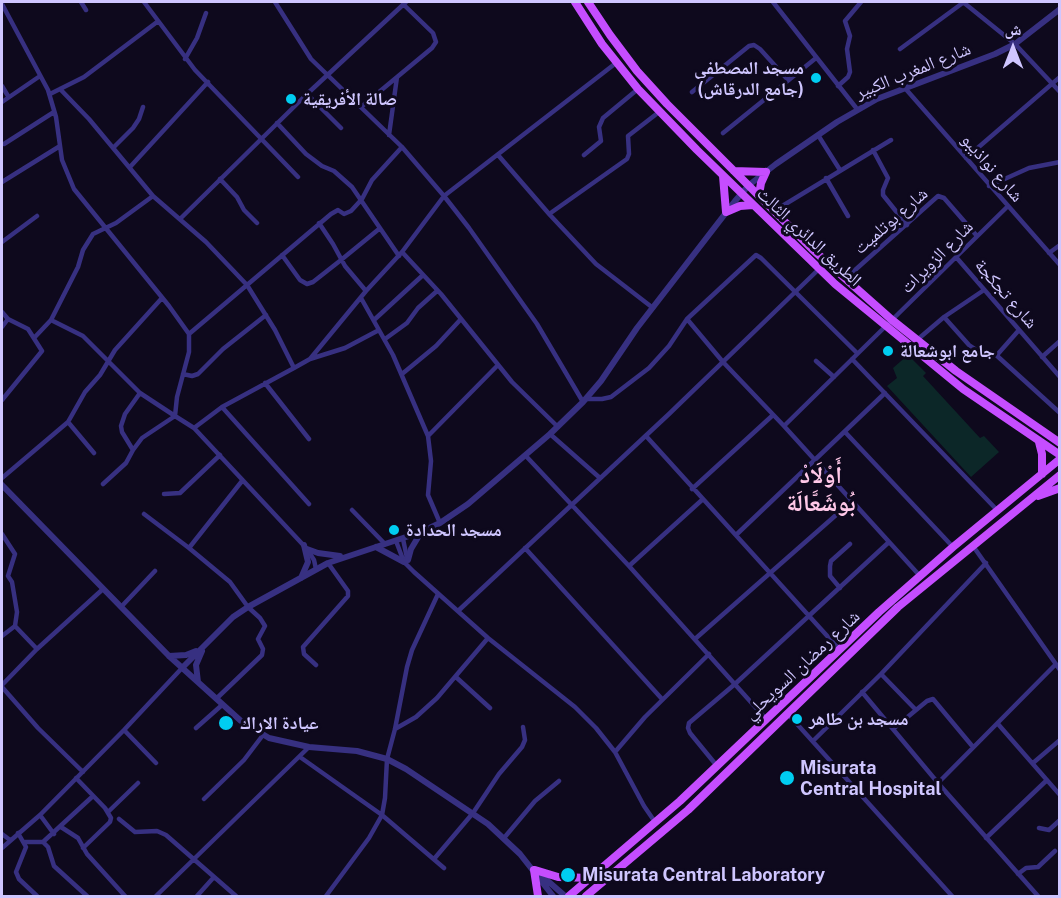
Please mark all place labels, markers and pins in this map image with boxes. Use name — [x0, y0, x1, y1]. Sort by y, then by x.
place label: مسجد المصطفى (جامع الدرقاش) — [694, 57, 804, 100]
marker: مسجد المصطفى (جامع الدرقاش) — [809, 71, 823, 85]
place label: صالة الأفريقية — [303, 88, 397, 110]
marker: صالة الأفريقية — [284, 92, 298, 106]
place label: جامع ابوشعالة — [900, 340, 995, 362]
marker: جامع ابوشعالة — [881, 344, 895, 358]
place label: مسجد الحدادة — [406, 519, 502, 541]
marker: مسجد الحدادة — [387, 523, 401, 537]
place label: مسجد بن طاهر — [809, 708, 909, 730]
place label: عيادة الاراك — [240, 712, 318, 734]
marker: مسجد بن طاهر — [790, 712, 804, 726]
marker: عيادة الاراك — [217, 714, 235, 732]
place label: Misurata Central Hospital — [800, 757, 941, 800]
marker: Misurata Central Hospital — [778, 769, 796, 787]
place label: Misurata Central Laboratory — [582, 864, 825, 886]
marker: Misurata Central Laboratory — [559, 866, 577, 884]

